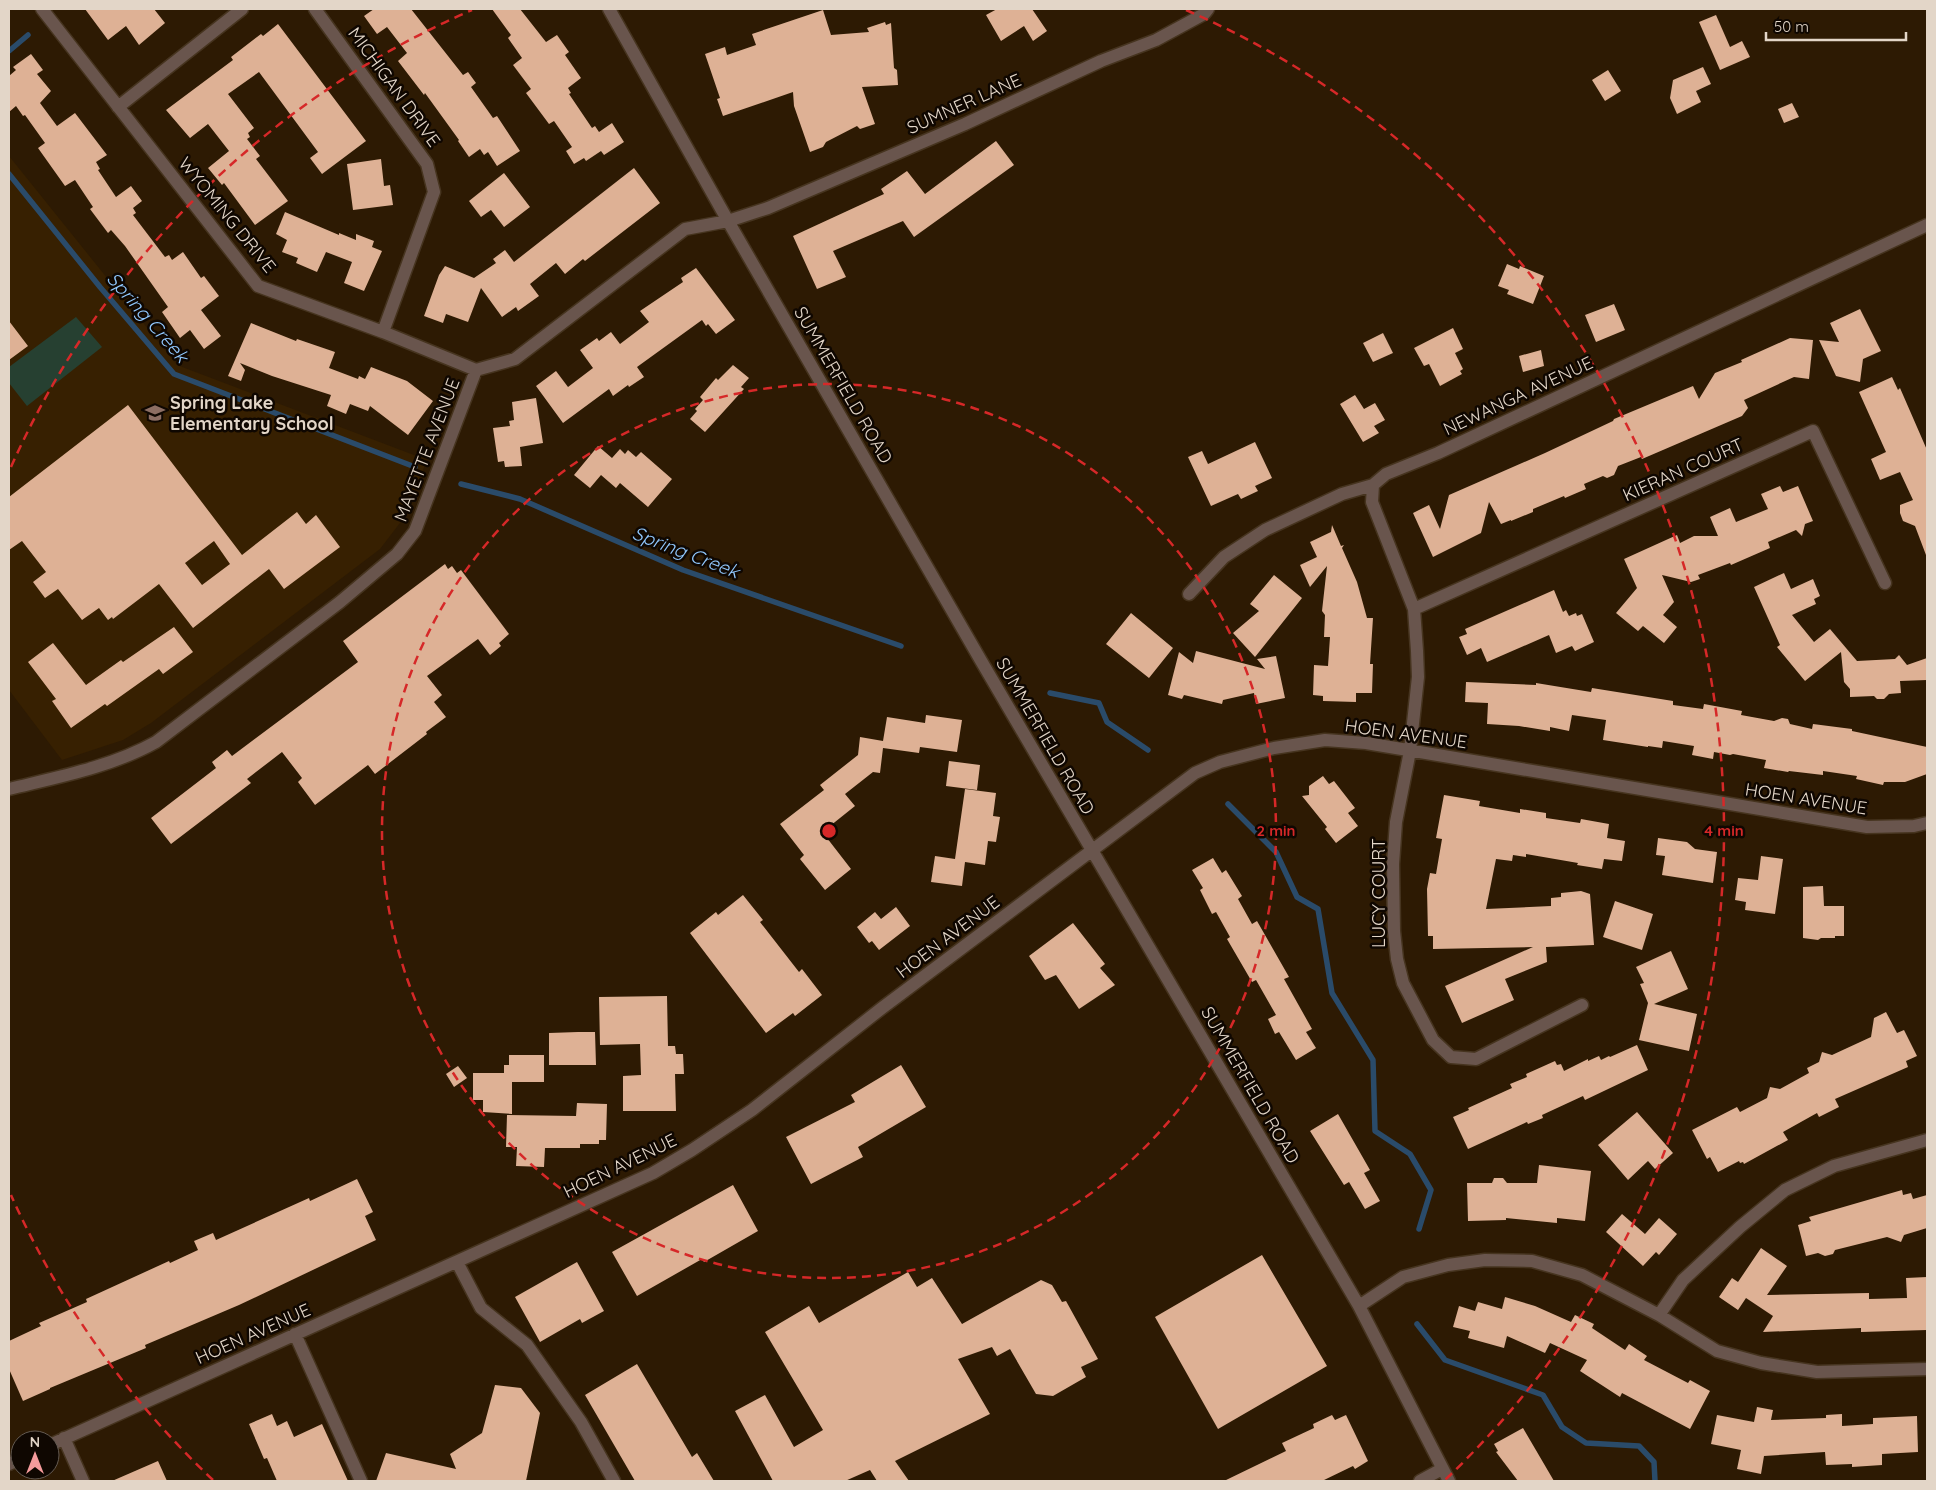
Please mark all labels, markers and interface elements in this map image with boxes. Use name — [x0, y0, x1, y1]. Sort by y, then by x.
scale bar — [1766, 10, 1906, 42]
text: 50 m — [1774, 17, 1809, 36]
street label: MICHIGAN DRIVE — [343, 22, 446, 151]
street label: SUMNER LANE — [903, 68, 1025, 139]
street label: WYOMING DRIVE — [174, 152, 281, 277]
water label: Spring Creek — [102, 267, 195, 369]
street label: SUMMERFIELD ROAD — [789, 302, 898, 467]
street label: NEWANGA AVENUE — [1439, 351, 1596, 440]
street label: MAYETTE AVENUE — [389, 375, 464, 525]
place label: Spring Lake Elementary School — [170, 391, 334, 435]
school or university icon: Spring Lake Elementary School — [144, 402, 166, 424]
street label: KIERAN COURT — [1619, 433, 1747, 506]
water label: Spring Creek — [629, 521, 745, 584]
street label: SUMMERFIELD ROAD — [991, 653, 1100, 818]
street label: HOEN AVENUE — [1343, 714, 1469, 753]
street label: HOEN AVENUE — [1743, 778, 1869, 820]
text: 2 min — [1256, 821, 1296, 840]
text: 4 min — [1704, 821, 1744, 840]
centre of rings — [820, 822, 838, 840]
street label: LUCY COURT — [1367, 838, 1390, 948]
street label: HOEN AVENUE — [892, 890, 1004, 983]
street label: SUMMERFIELD ROAD — [1196, 1002, 1305, 1167]
street label: HOEN AVENUE — [559, 1128, 680, 1203]
street label: HOEN AVENUE — [192, 1298, 314, 1369]
north arrow — [10, 1430, 60, 1480]
text: N — [30, 1433, 40, 1451]

